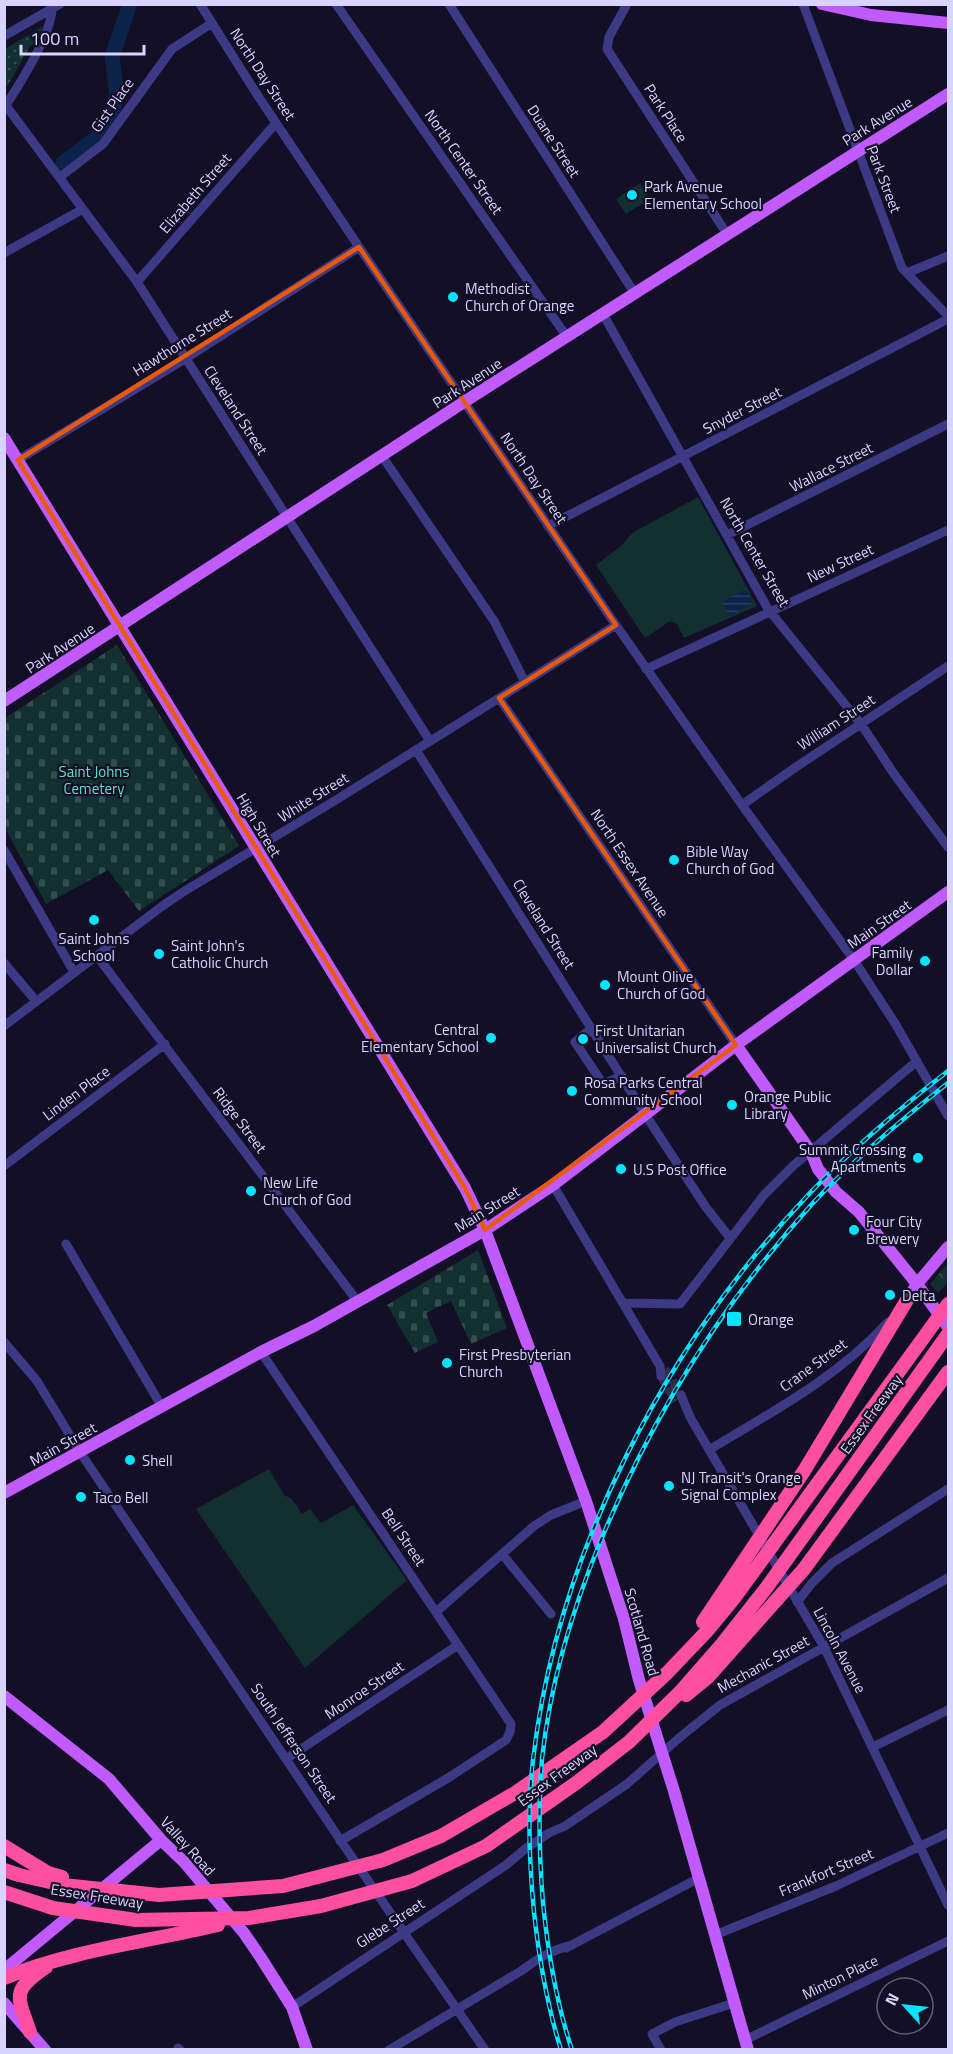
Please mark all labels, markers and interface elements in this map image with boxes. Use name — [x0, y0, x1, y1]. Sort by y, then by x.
scale bar — [21, 18, 144, 56]
street label: North Day Street — [224, 23, 302, 125]
text: 100 m — [30, 25, 79, 52]
street label: Gist Place — [85, 73, 139, 137]
street label: Park Place — [638, 79, 694, 147]
street label: Park Avenue — [837, 90, 917, 152]
street label: Duane Street — [522, 100, 587, 183]
street label: North Center Street — [419, 105, 509, 220]
street label: Park Street — [861, 142, 908, 217]
street label: Elizabeth Street — [153, 147, 237, 238]
place label: Park Avenue Elementary School — [644, 175, 762, 215]
marker: Park Avenue Elementary School — [625, 188, 639, 202]
place label: Methodist Church of Orange — [465, 277, 574, 317]
marker: Methodist Church of Orange — [446, 290, 460, 304]
street label: Hawthorne Street — [128, 302, 237, 382]
street label: Park Avenue — [428, 352, 506, 414]
street label: Cleveland Street — [198, 361, 274, 460]
street label: Snyder Street — [699, 380, 786, 440]
street label: North Day Street — [495, 428, 574, 529]
street label: Wallace Street — [785, 436, 877, 498]
street label: North Center Street — [714, 493, 796, 612]
street label: New Street — [803, 537, 878, 588]
street label: Park Avenue — [21, 617, 99, 679]
street label: William Street — [792, 688, 880, 756]
park label: Saint Johns Cemetery — [59, 760, 129, 800]
street label: White Street — [273, 766, 353, 828]
street label: High Street — [231, 789, 288, 862]
street label: North Essex Avenue — [585, 804, 675, 922]
place label: Bible Way Church of God — [686, 840, 774, 880]
marker: Bible Way Church of God — [667, 853, 681, 867]
street label: Cleveland Street — [507, 874, 581, 974]
street label: Main Street — [842, 893, 916, 954]
marker: Saint Johns School — [87, 913, 101, 927]
place label: Saint Johns School — [59, 927, 129, 967]
place label: Saint John's Catholic Church — [171, 934, 268, 974]
place label: Family Dollar — [872, 941, 913, 981]
marker: Saint John's Catholic Church — [152, 947, 166, 961]
marker: Family Dollar — [918, 954, 932, 968]
place label: Mount Olive Church of God — [617, 965, 705, 1005]
marker: Mount Olive Church of God — [598, 978, 612, 992]
place label: Central Elementary School — [361, 1018, 479, 1058]
place label: First Unitarian Universalist Church — [595, 1019, 716, 1059]
marker: Central Elementary School — [484, 1031, 498, 1045]
marker: First Unitarian Universalist Church — [576, 1032, 590, 1046]
street label: Linden Place — [37, 1060, 115, 1126]
place label: Rosa Parks Central Community School — [584, 1071, 703, 1111]
street label: Ridge Street — [207, 1082, 273, 1159]
marker: Rosa Parks Central Community School — [565, 1084, 579, 1098]
place label: Orange Public Library — [744, 1085, 831, 1125]
marker: Orange Public Library — [725, 1098, 739, 1112]
place label: Summit Crossing Apartments — [799, 1138, 906, 1178]
marker: Summit Crossing Apartments — [911, 1151, 925, 1165]
place label: U.S Post Office — [633, 1158, 727, 1181]
marker: U.S Post Office — [614, 1162, 628, 1176]
place label: New Life Church of God — [263, 1171, 351, 1211]
street label: Main Street — [450, 1179, 525, 1238]
marker: New Life Church of God — [244, 1184, 258, 1198]
place label: Four City Brewery — [866, 1210, 922, 1250]
marker: Four City Brewery — [847, 1223, 861, 1237]
place label: Delta — [902, 1284, 936, 1307]
marker: Delta — [883, 1288, 897, 1302]
place label: Orange — [748, 1308, 794, 1331]
marker: Orange — [725, 1310, 743, 1328]
street label: Crane Street — [775, 1332, 852, 1397]
place label: First Presbyterian Church — [459, 1343, 571, 1383]
marker: First Presbyterian Church — [440, 1356, 454, 1370]
street label: Essex Freeway — [834, 1369, 908, 1459]
street label: Main Street — [25, 1416, 101, 1472]
place label: Shell — [142, 1449, 173, 1472]
marker: Shell — [123, 1453, 137, 1467]
place label: NJ Transit's Orange Signal Complex — [681, 1466, 801, 1506]
marker: NJ Transit's Orange Signal Complex — [662, 1479, 676, 1493]
place label: Taco Bell — [93, 1486, 149, 1509]
marker: Taco Bell — [74, 1490, 88, 1504]
street label: Bell Street — [376, 1503, 432, 1571]
street label: Scotland Road — [618, 1585, 666, 1679]
street label: Lincoln Avenue — [808, 1603, 872, 1697]
street label: Mechanic Street — [713, 1629, 814, 1699]
street label: Monroe Street — [320, 1655, 409, 1725]
street label: South Jefferson Street — [245, 1679, 343, 1808]
street label: Essex Freeway — [512, 1738, 602, 1812]
street label: Valley Road — [155, 1811, 221, 1881]
street label: Frankfort Street — [775, 1841, 878, 1902]
street label: Essex Freeway — [49, 1877, 145, 1915]
street label: Glebe Street — [351, 1892, 429, 1954]
street label: Minton Place — [798, 1949, 882, 2005]
north arrow — [875, 1976, 935, 2036]
text: N — [878, 1989, 905, 2010]

